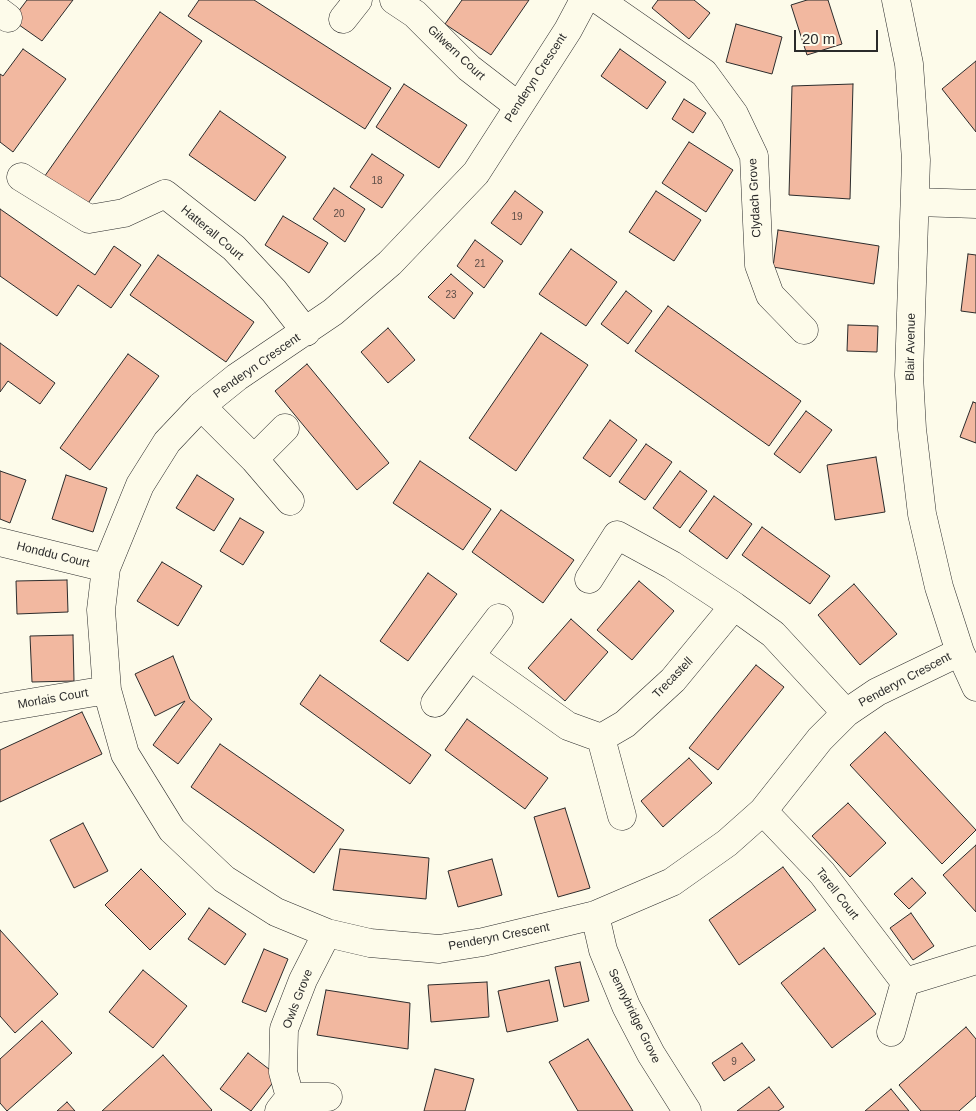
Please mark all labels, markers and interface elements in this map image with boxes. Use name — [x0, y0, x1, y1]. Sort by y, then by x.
scale bar — [796, 20, 880, 52]
street label: Gilwern Court — [424, 23, 488, 83]
text: 20 m — [802, 30, 835, 47]
street label: Penderyn Crescent — [502, 31, 570, 125]
street label: Clydach Grove — [746, 158, 764, 238]
house number: 18 — [371, 175, 383, 187]
street label: Hatterall Court — [178, 203, 246, 263]
house number: 20 — [333, 208, 345, 220]
house number: 19 — [511, 211, 523, 223]
house number: 21 — [474, 258, 486, 270]
house number: 23 — [445, 289, 457, 301]
street label: Blair Avenue — [903, 313, 919, 381]
street label: Penderyn Crescent — [211, 331, 303, 401]
street label: Honddu Court — [15, 539, 91, 571]
street label: Penderyn Crescent — [856, 650, 954, 710]
street label: Trecastell — [650, 654, 696, 702]
street label: Morlais Court — [17, 686, 89, 712]
street label: Tarell Court — [812, 865, 862, 923]
street label: Penderyn Crescent — [447, 920, 551, 954]
street label: Sennybridge Grove — [605, 966, 663, 1066]
street label: Owls Grove — [280, 967, 316, 1031]
house number: 9 — [731, 1056, 737, 1068]

